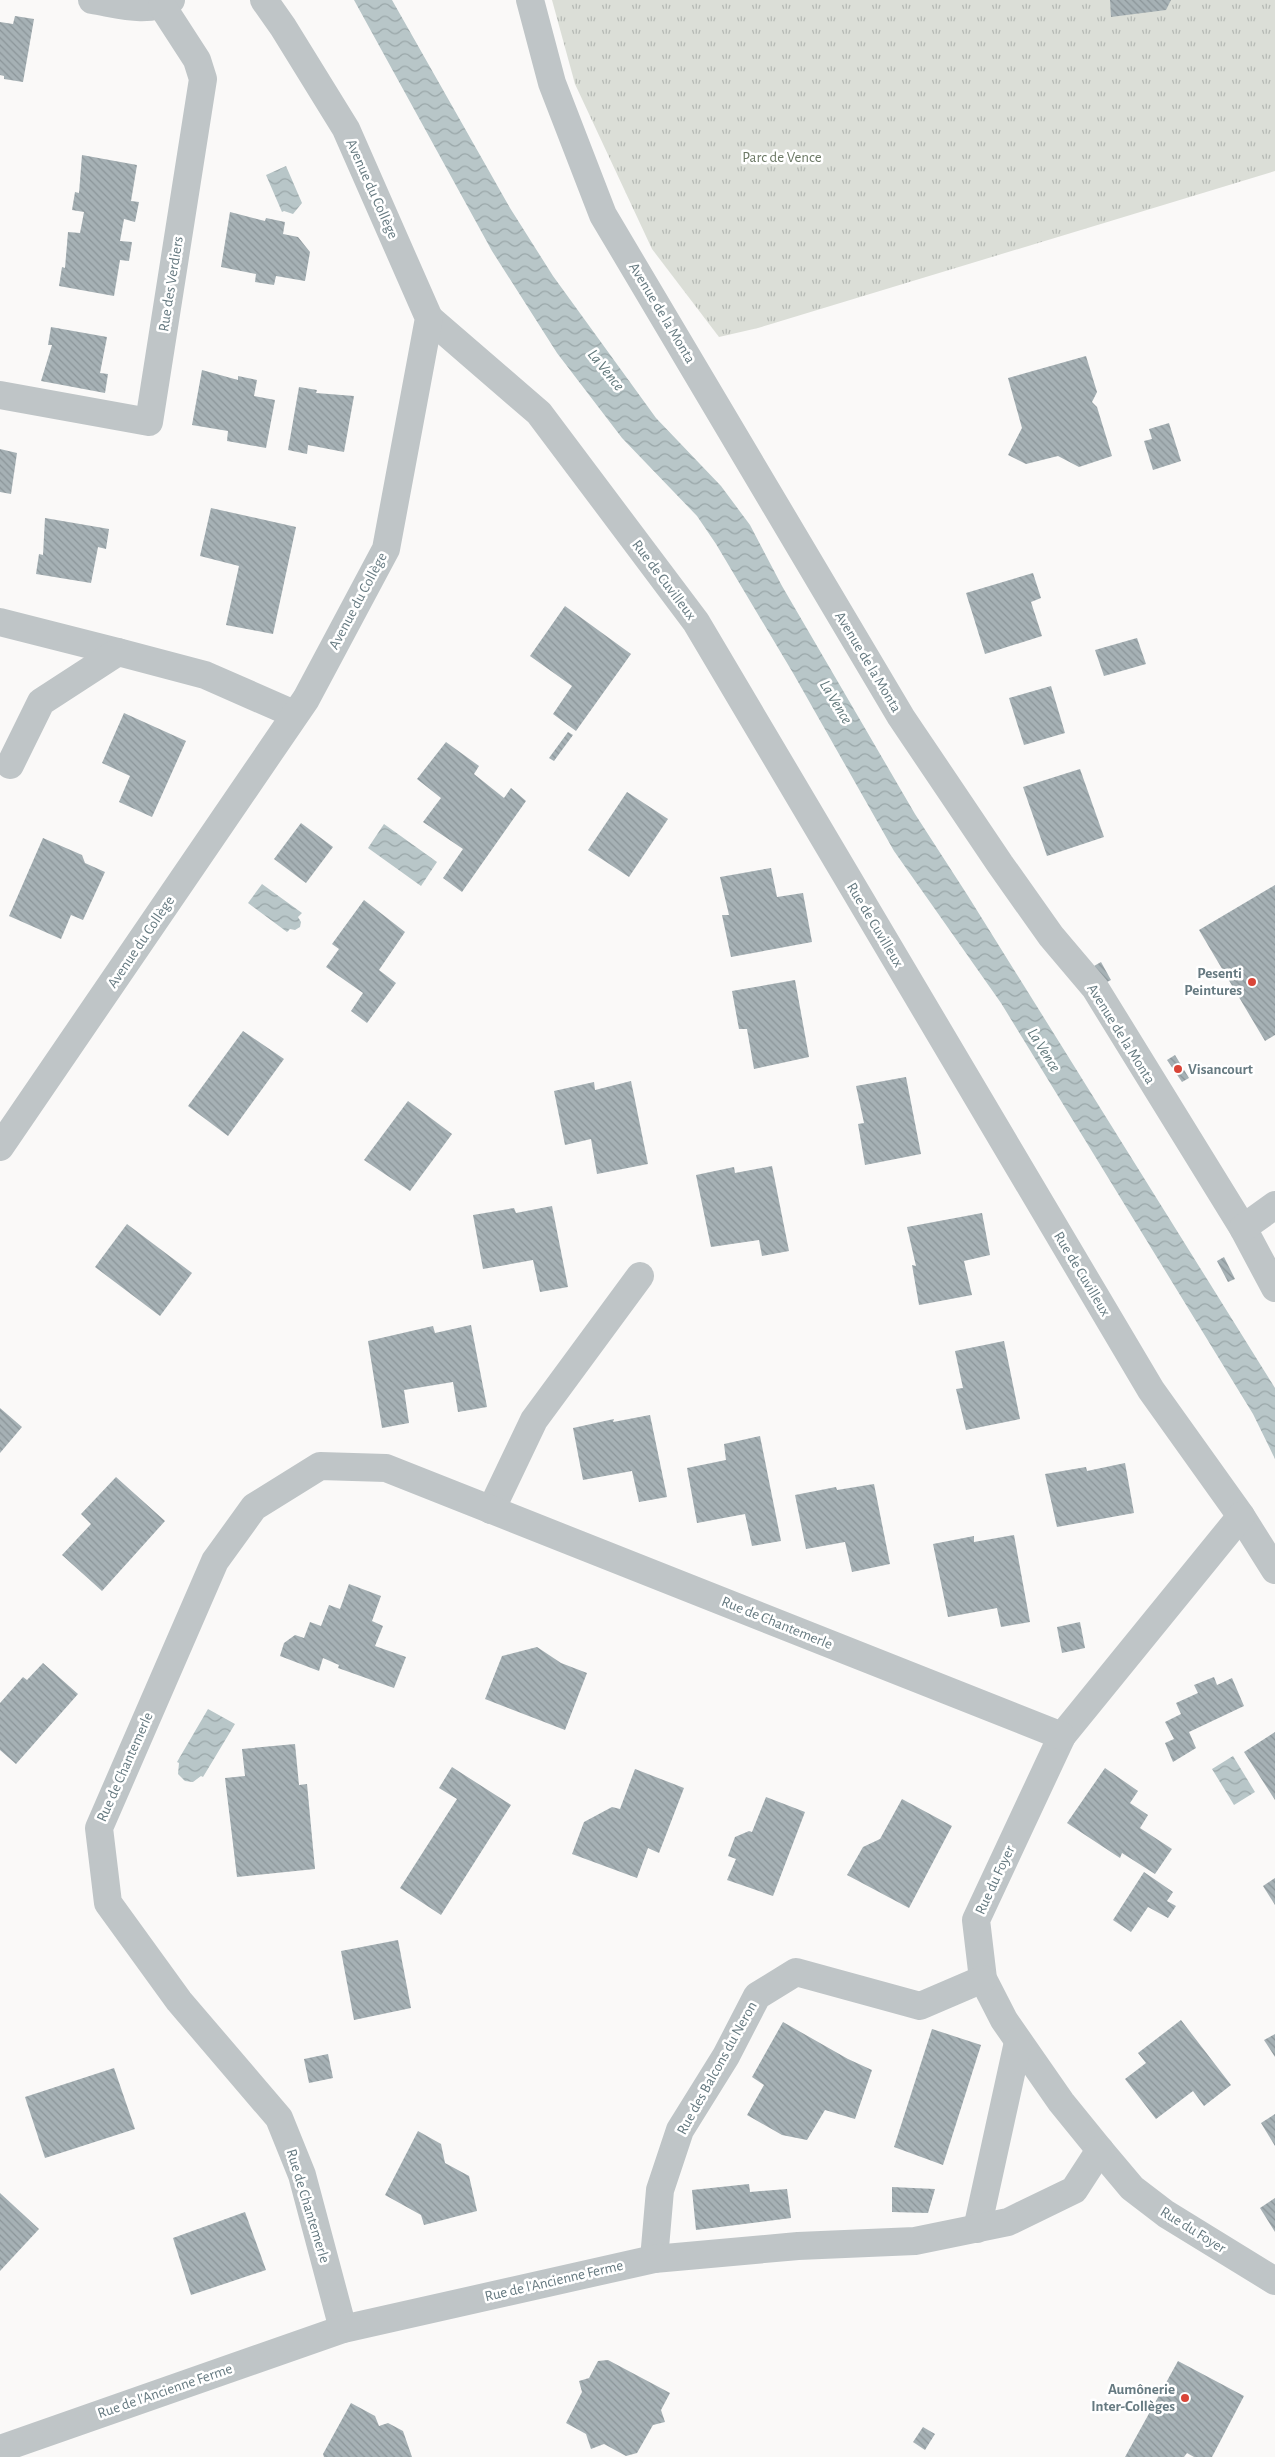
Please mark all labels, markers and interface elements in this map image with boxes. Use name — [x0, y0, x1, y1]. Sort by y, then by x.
street label: Avenue du Collège — [343, 137, 401, 241]
park label: Parc de Vence — [742, 150, 822, 165]
street label: Rue des Verdiers — [156, 235, 186, 333]
street label: Avenue de la Monta — [626, 260, 698, 366]
water label: La Vence — [585, 346, 627, 394]
street label: Rue de Cuvilleux — [629, 537, 699, 623]
street label: Avenue du Collège — [326, 550, 390, 652]
street label: Avenue de la Monta — [832, 609, 904, 715]
water label: La Vence — [817, 677, 855, 727]
street label: Rue de Cuvilleux — [844, 880, 906, 970]
street label: Avenue du Collège — [105, 893, 177, 991]
place label: Pesenti Peintures — [1184, 966, 1242, 998]
marker: Pesenti Peintures — [1246, 976, 1258, 988]
street label: Avenue de la Monta — [1084, 981, 1158, 1087]
water label: La Vence — [1024, 1025, 1064, 1075]
place label: Visancourt — [1188, 1062, 1253, 1077]
marker: Visancourt — [1172, 1063, 1184, 1075]
street label: Rue de Cuvilleux — [1051, 1229, 1113, 1319]
street label: Rue de Chantemerle — [719, 1594, 835, 1652]
street label: Rue de Chantemerle — [94, 1710, 156, 1824]
street label: Rue du Foyer — [973, 1843, 1018, 1917]
street label: Rue des Balcons du Neron — [674, 1999, 760, 2137]
street label: Rue de Chantemerle — [284, 2147, 332, 2265]
street label: Rue du Foyer — [1158, 2204, 1228, 2256]
street label: Rue de l'Ancienne Ferme — [483, 2258, 625, 2304]
street label: Rue de l'Ancienne Ferme — [96, 2361, 234, 2421]
place label: Aumônerie Inter-Collèges — [1091, 2382, 1175, 2414]
marker: Aumônerie Inter-Collèges — [1179, 2392, 1191, 2404]

